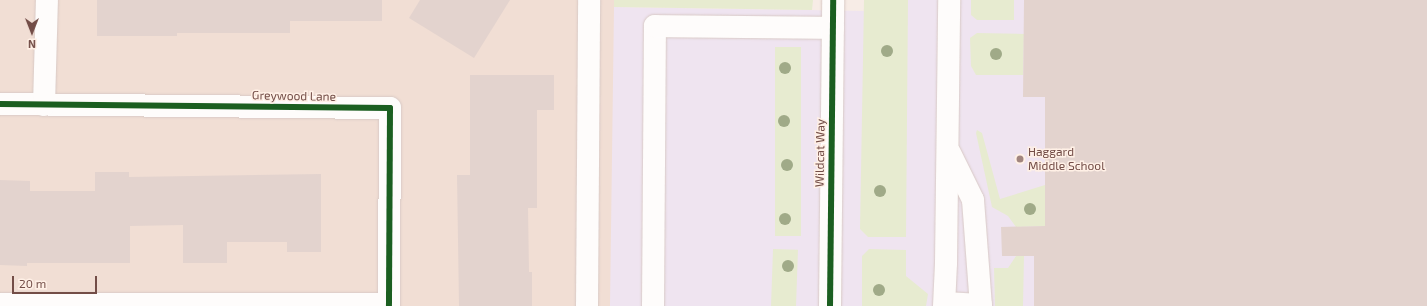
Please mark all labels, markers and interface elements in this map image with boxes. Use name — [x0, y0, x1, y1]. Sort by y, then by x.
north arrow — [12, 12, 52, 52]
text: N — [28, 38, 36, 51]
street label: Greywood Lane — [252, 88, 336, 104]
street label: Wildcat Way — [812, 119, 828, 187]
place label: Haggard Middle School — [1028, 145, 1105, 173]
marker: Haggard Middle School — [1015, 154, 1025, 164]
scale bar — [14, 268, 99, 294]
text: 20 m — [19, 276, 46, 290]

